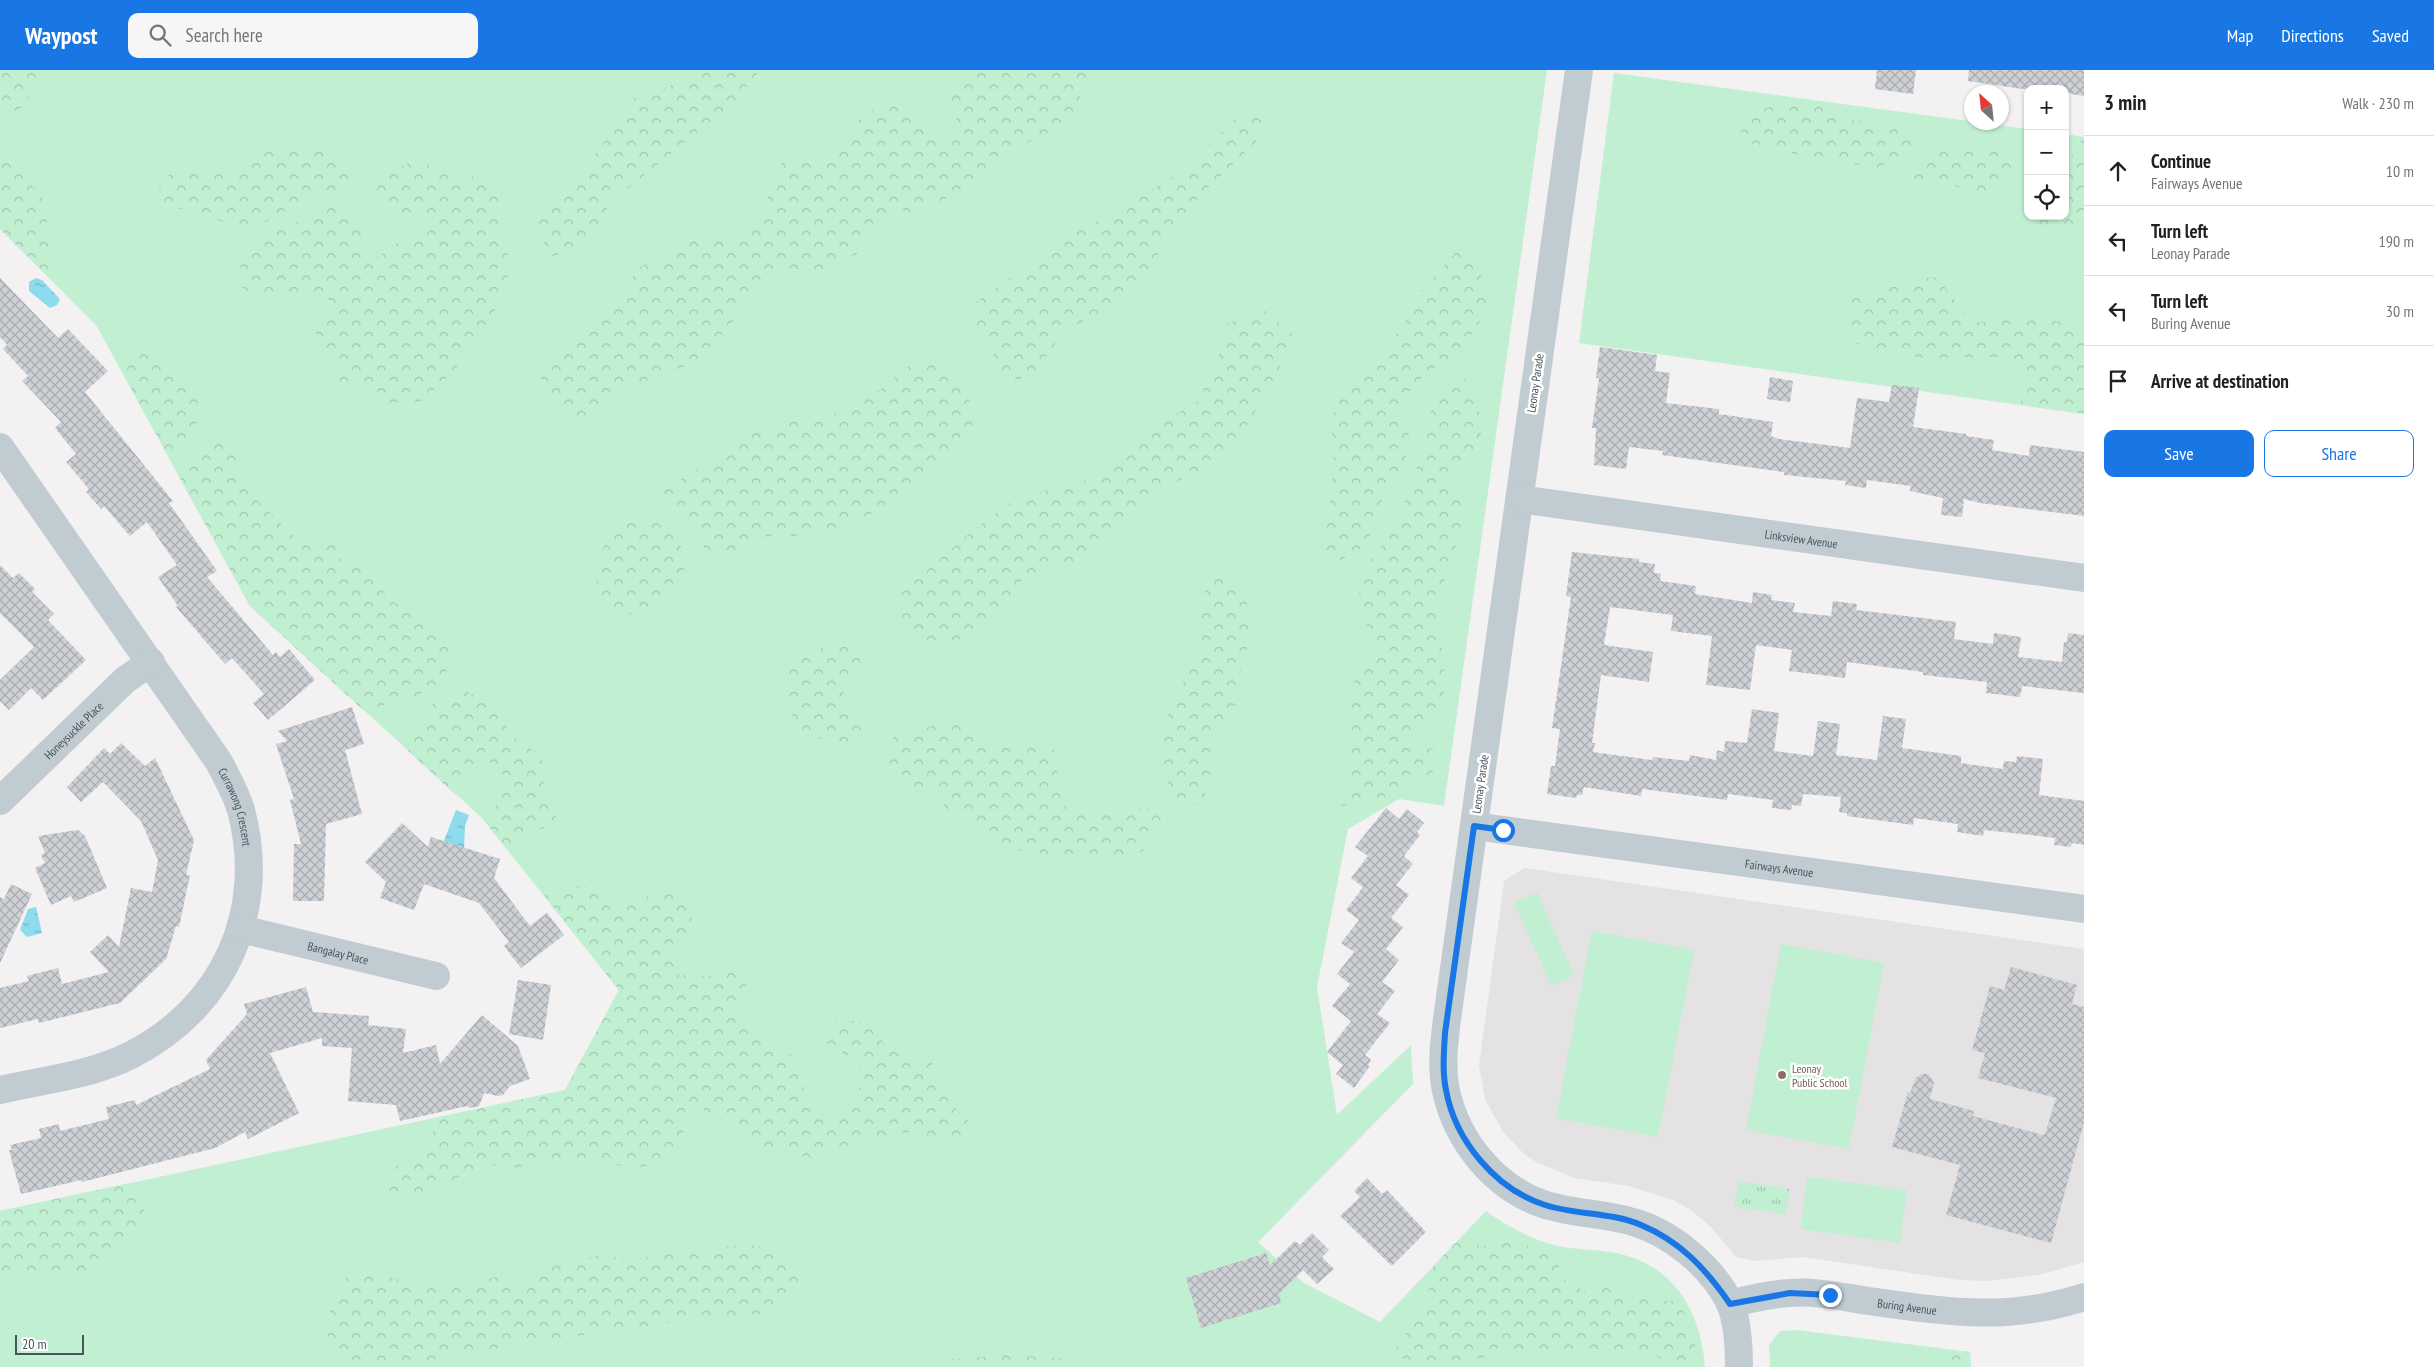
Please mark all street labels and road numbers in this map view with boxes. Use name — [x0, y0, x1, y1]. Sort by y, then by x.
street label: Leonay Parade — [1523, 353, 1547, 413]
street label: Linksview Avenue — [1764, 526, 1839, 551]
street label: Honeysuckle Place — [40, 698, 106, 762]
street label: Leonay Parade — [1468, 754, 1492, 814]
street label: Currawong Crescent — [216, 765, 255, 848]
street label: Fairways Avenue — [1744, 855, 1814, 880]
street label: Bangalay Place — [306, 938, 370, 967]
street label: Buring Avenue — [1876, 1295, 1938, 1317]

